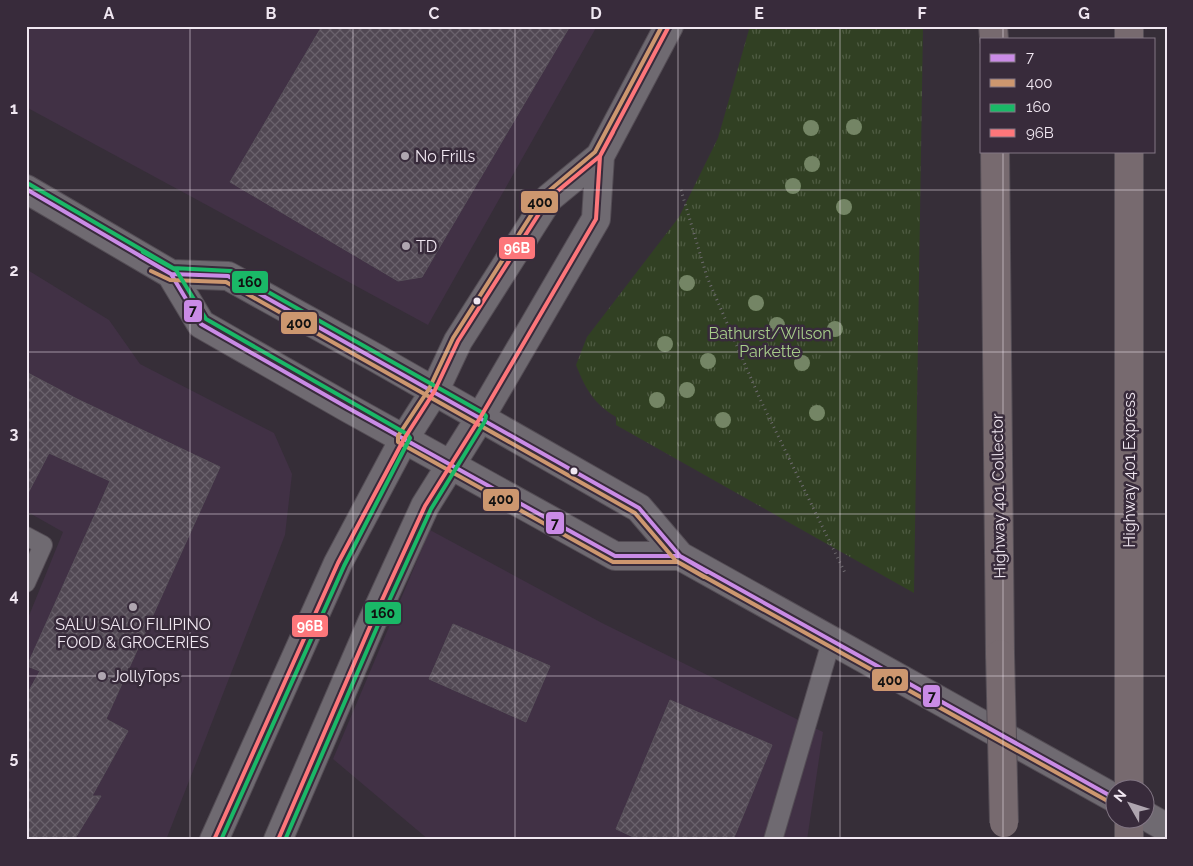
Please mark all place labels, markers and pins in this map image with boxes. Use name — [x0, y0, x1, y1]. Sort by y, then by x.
place label: No Frills — [415, 147, 475, 166]
marker: No Frills — [399, 150, 411, 162]
place label: TD — [416, 237, 437, 256]
marker: TD — [400, 240, 412, 252]
unlabelled marker — [472, 296, 482, 306]
unlabelled marker — [569, 466, 579, 476]
marker: SALU SALO FILIPINO FOOD & GROCERIES — [127, 601, 139, 613]
place label: SALU SALO FILIPINO FOOD & GROCERIES — [55, 615, 211, 652]
place label: JollyTops — [112, 667, 180, 686]
marker: JollyTops — [96, 670, 108, 682]

